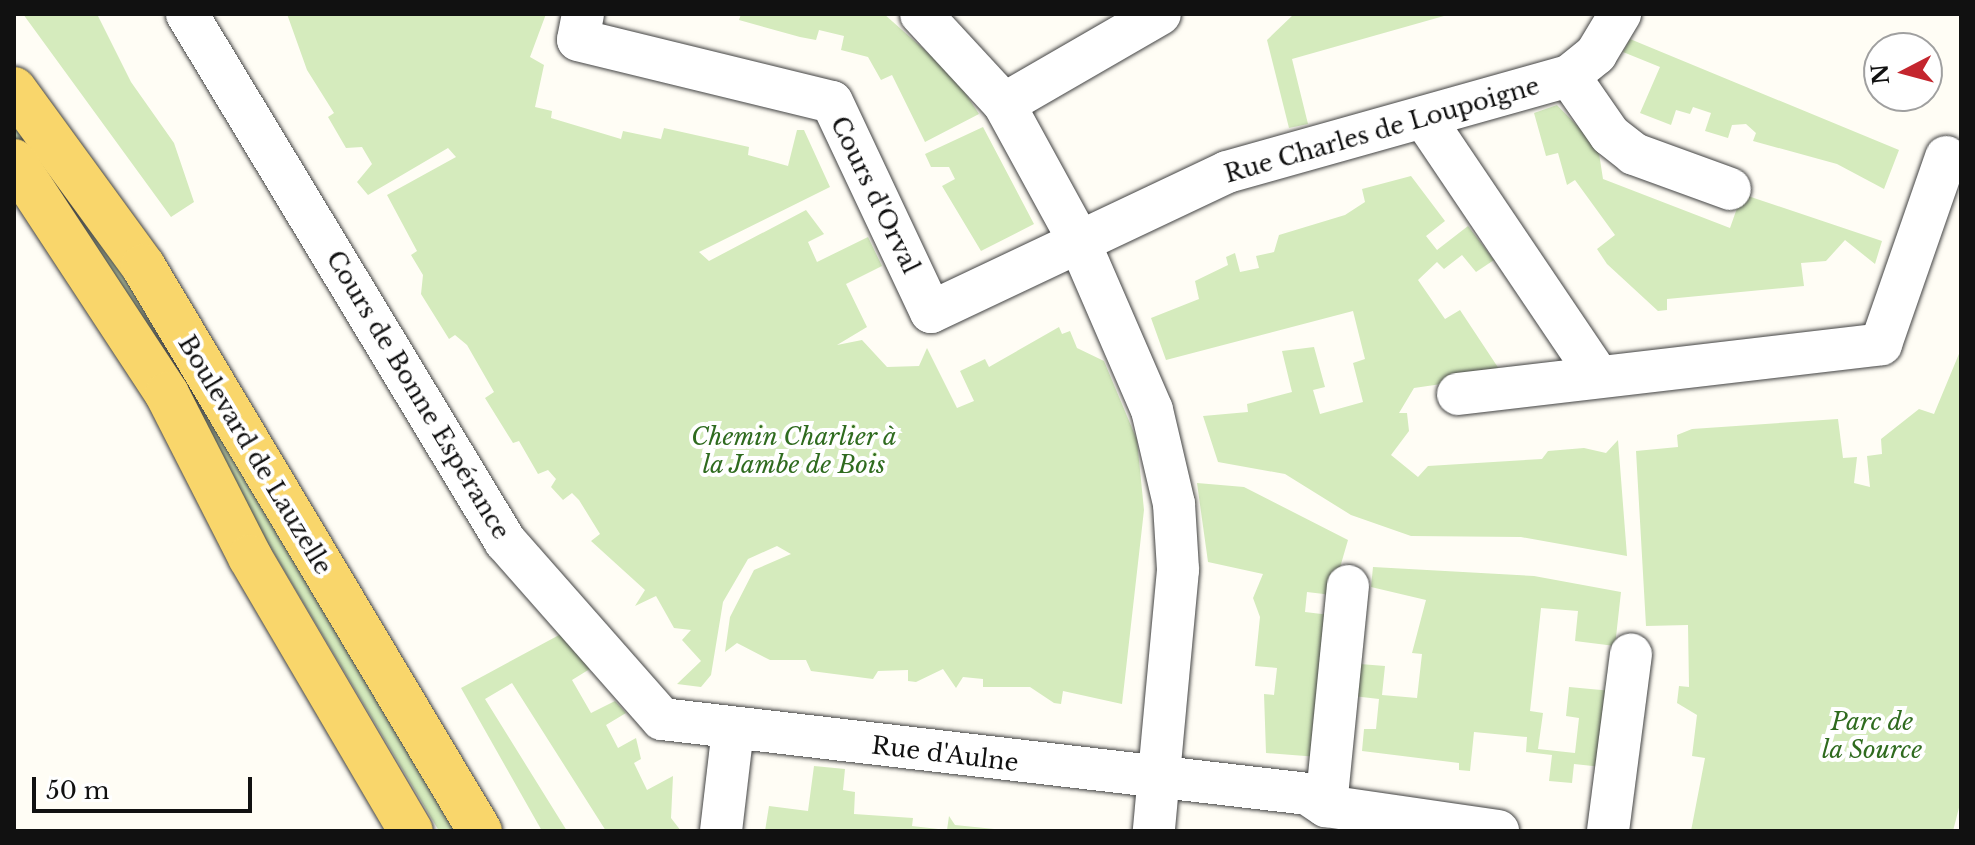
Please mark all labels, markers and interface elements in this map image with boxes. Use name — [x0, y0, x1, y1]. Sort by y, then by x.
north arrow — [1863, 32, 1943, 112]
text: N — [1866, 63, 1895, 86]
street label: Rue Charles de Loupoigne — [1221, 71, 1543, 189]
street label: Cours d'Orval — [825, 112, 925, 278]
street label: Cours de Bonne Espérance — [320, 246, 516, 544]
street label: Boulevard de Lauzelle — [172, 330, 338, 580]
park label: Chemin Charlier à la Jambe de Bois — [691, 423, 897, 479]
park label: Parc de la Source — [1822, 708, 1922, 764]
street label: Rue d'Aulne — [870, 731, 1020, 777]
scale bar — [36, 761, 256, 811]
text: 50 m — [46, 776, 109, 805]

